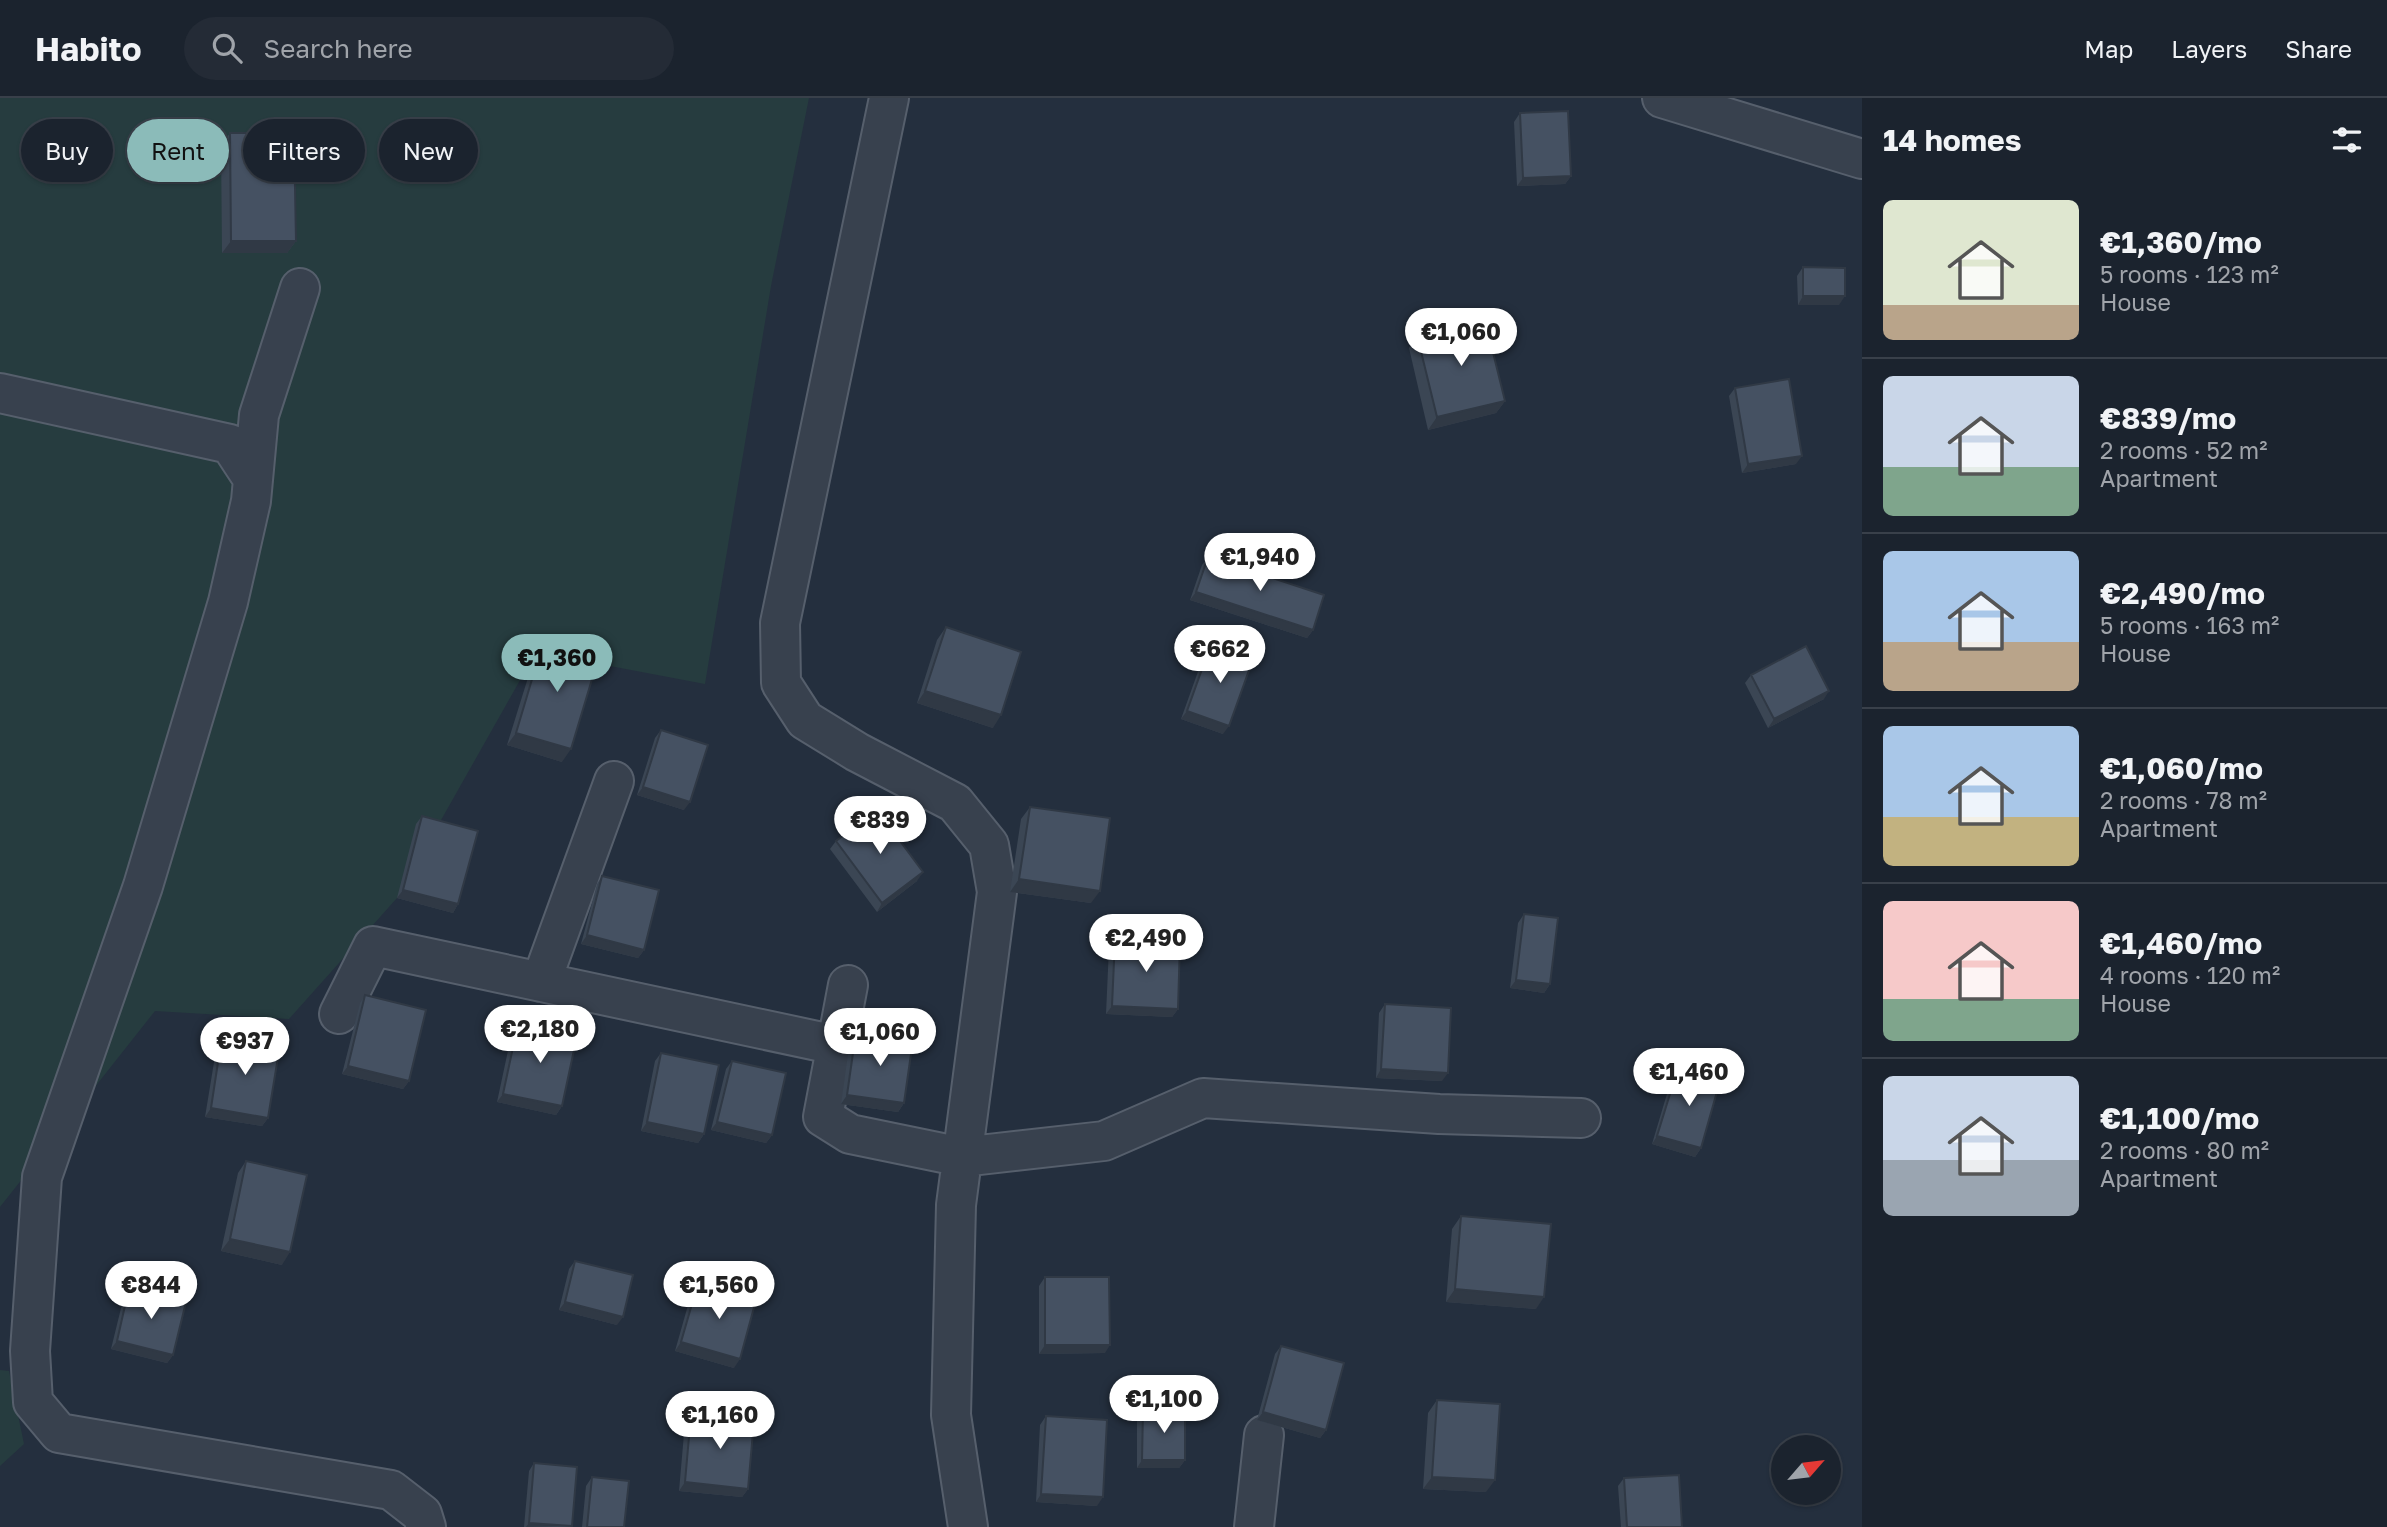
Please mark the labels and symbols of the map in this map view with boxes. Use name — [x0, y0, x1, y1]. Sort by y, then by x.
pin: €1,060 — [1404, 308, 1518, 368]
pin: €1,940 — [1203, 533, 1317, 593]
pin: €662 — [1179, 626, 1261, 685]
pin: €1,360 — [500, 634, 614, 694]
pin: €839 — [839, 796, 921, 856]
pin: €2,490 — [1089, 914, 1203, 974]
pin: €2,180 — [483, 1006, 597, 1065]
pin: €1,060 — [823, 1009, 937, 1068]
pin: €937 — [204, 1018, 286, 1077]
pin: €1,460 — [1632, 1048, 1746, 1108]
pin: €844 — [110, 1262, 192, 1321]
pin: €1,560 — [662, 1262, 776, 1321]
pin: €1,100 — [1107, 1376, 1221, 1435]
pin: €1,160 — [663, 1392, 777, 1451]
north arrow — [1771, 1435, 1841, 1505]

